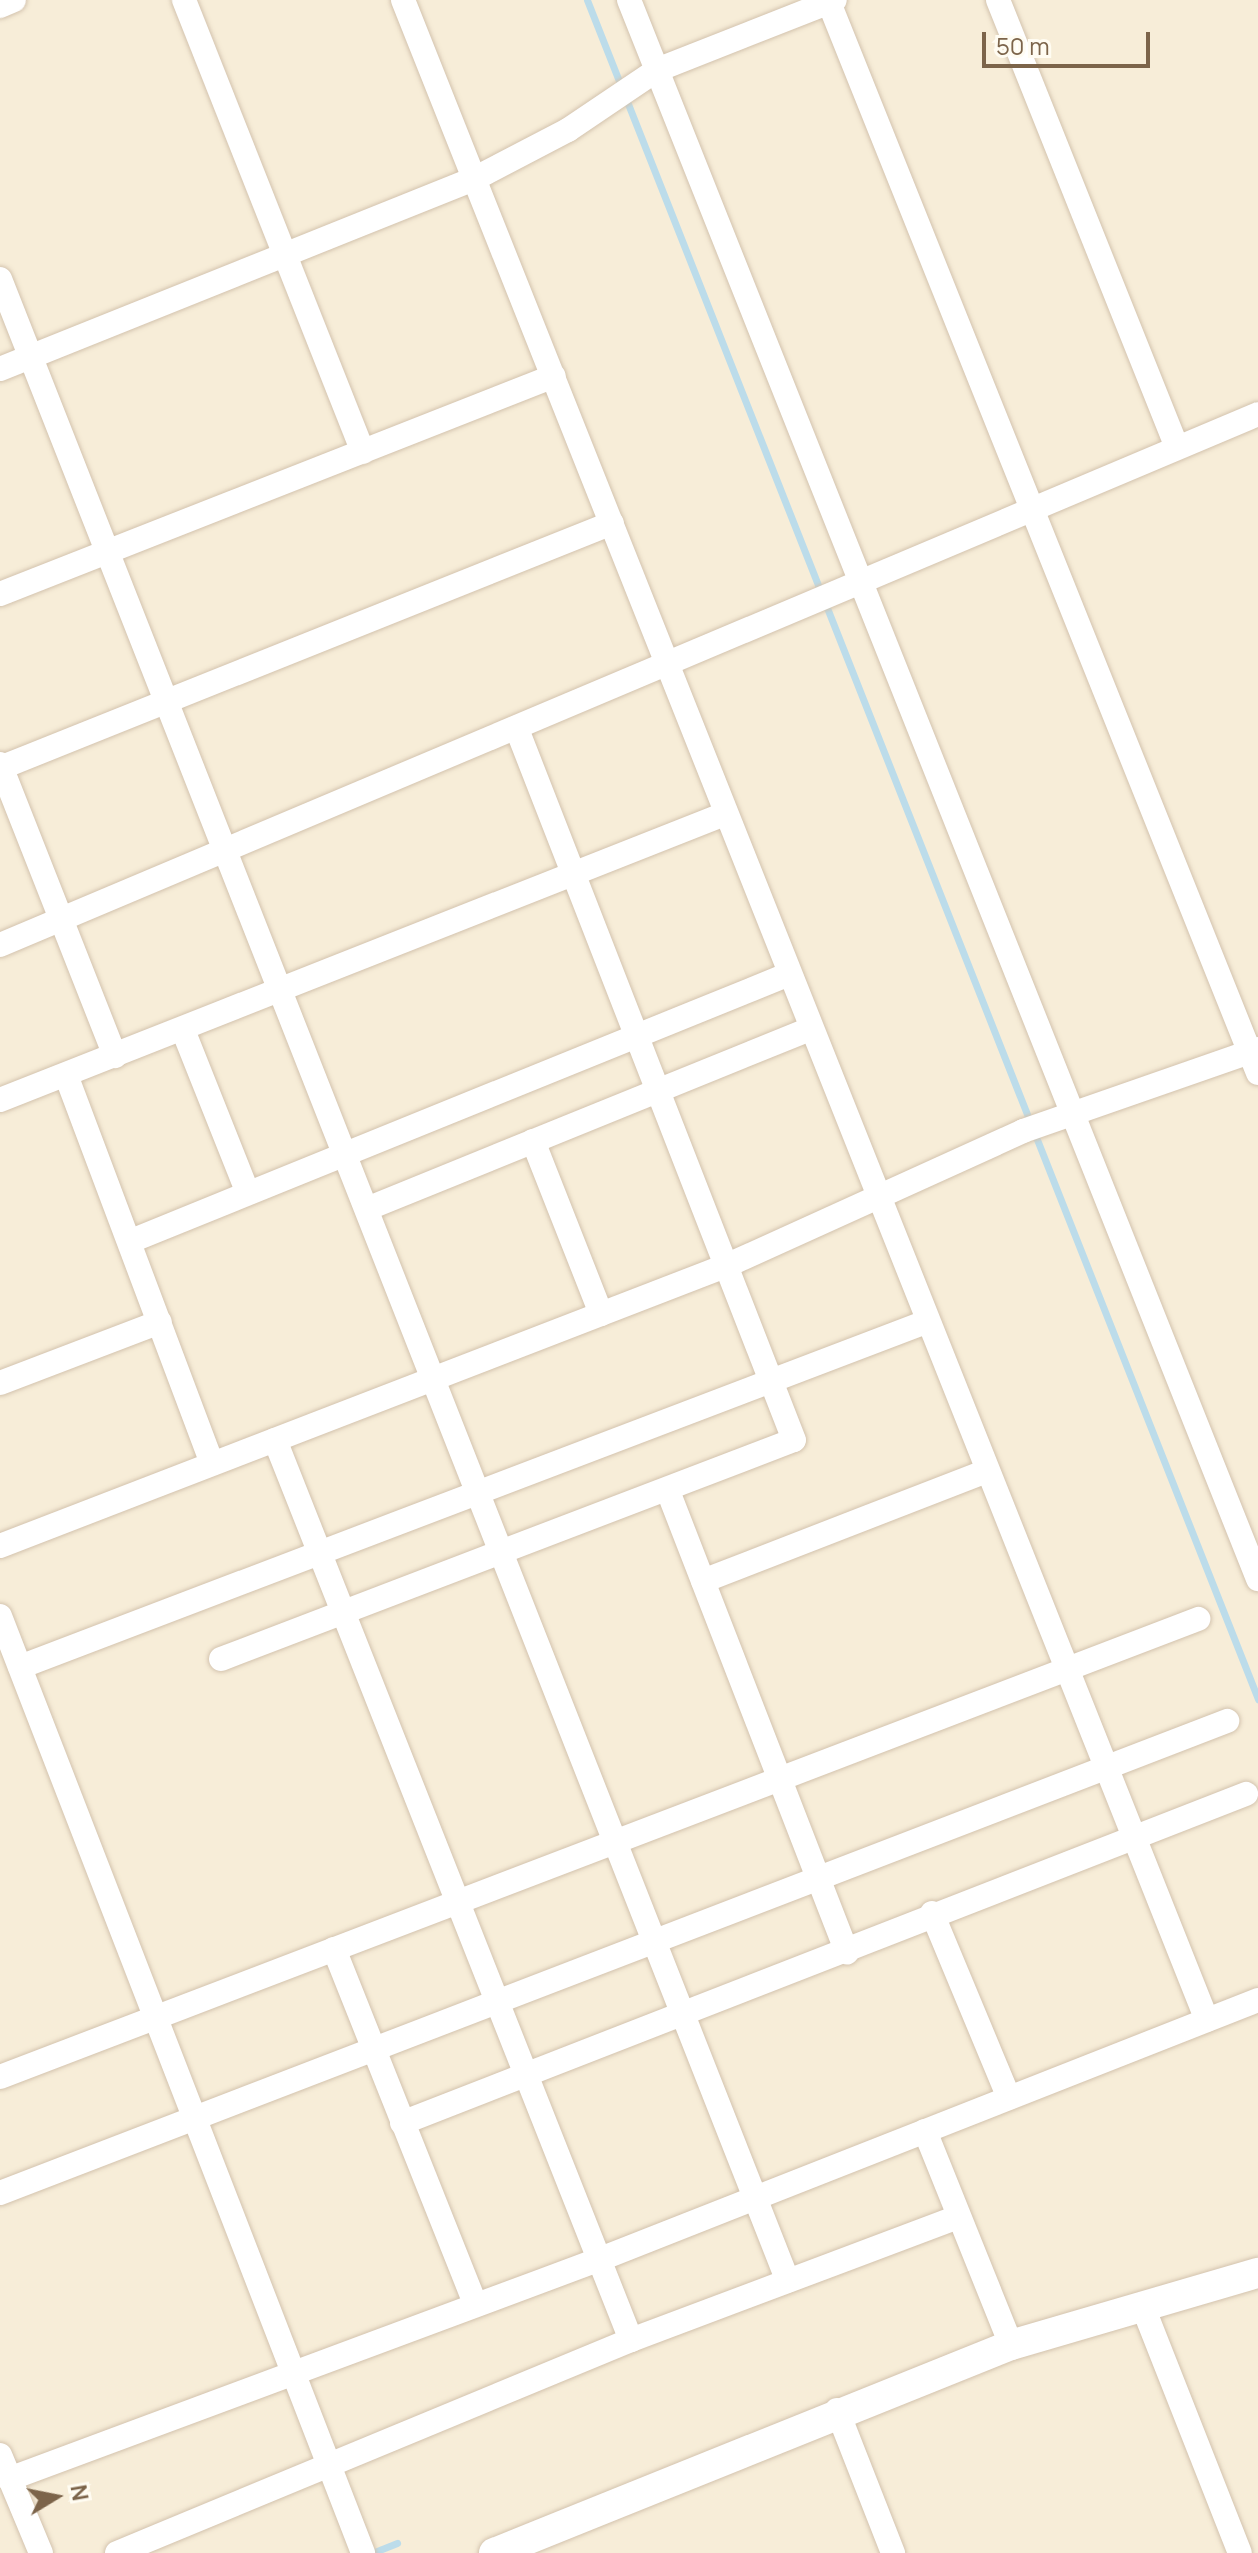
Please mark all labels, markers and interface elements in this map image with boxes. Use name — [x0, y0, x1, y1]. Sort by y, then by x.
scale bar — [986, 16, 1154, 66]
text: 50 m — [996, 29, 1050, 62]
north arrow — [16, 2457, 96, 2537]
text: N — [63, 2482, 96, 2503]

